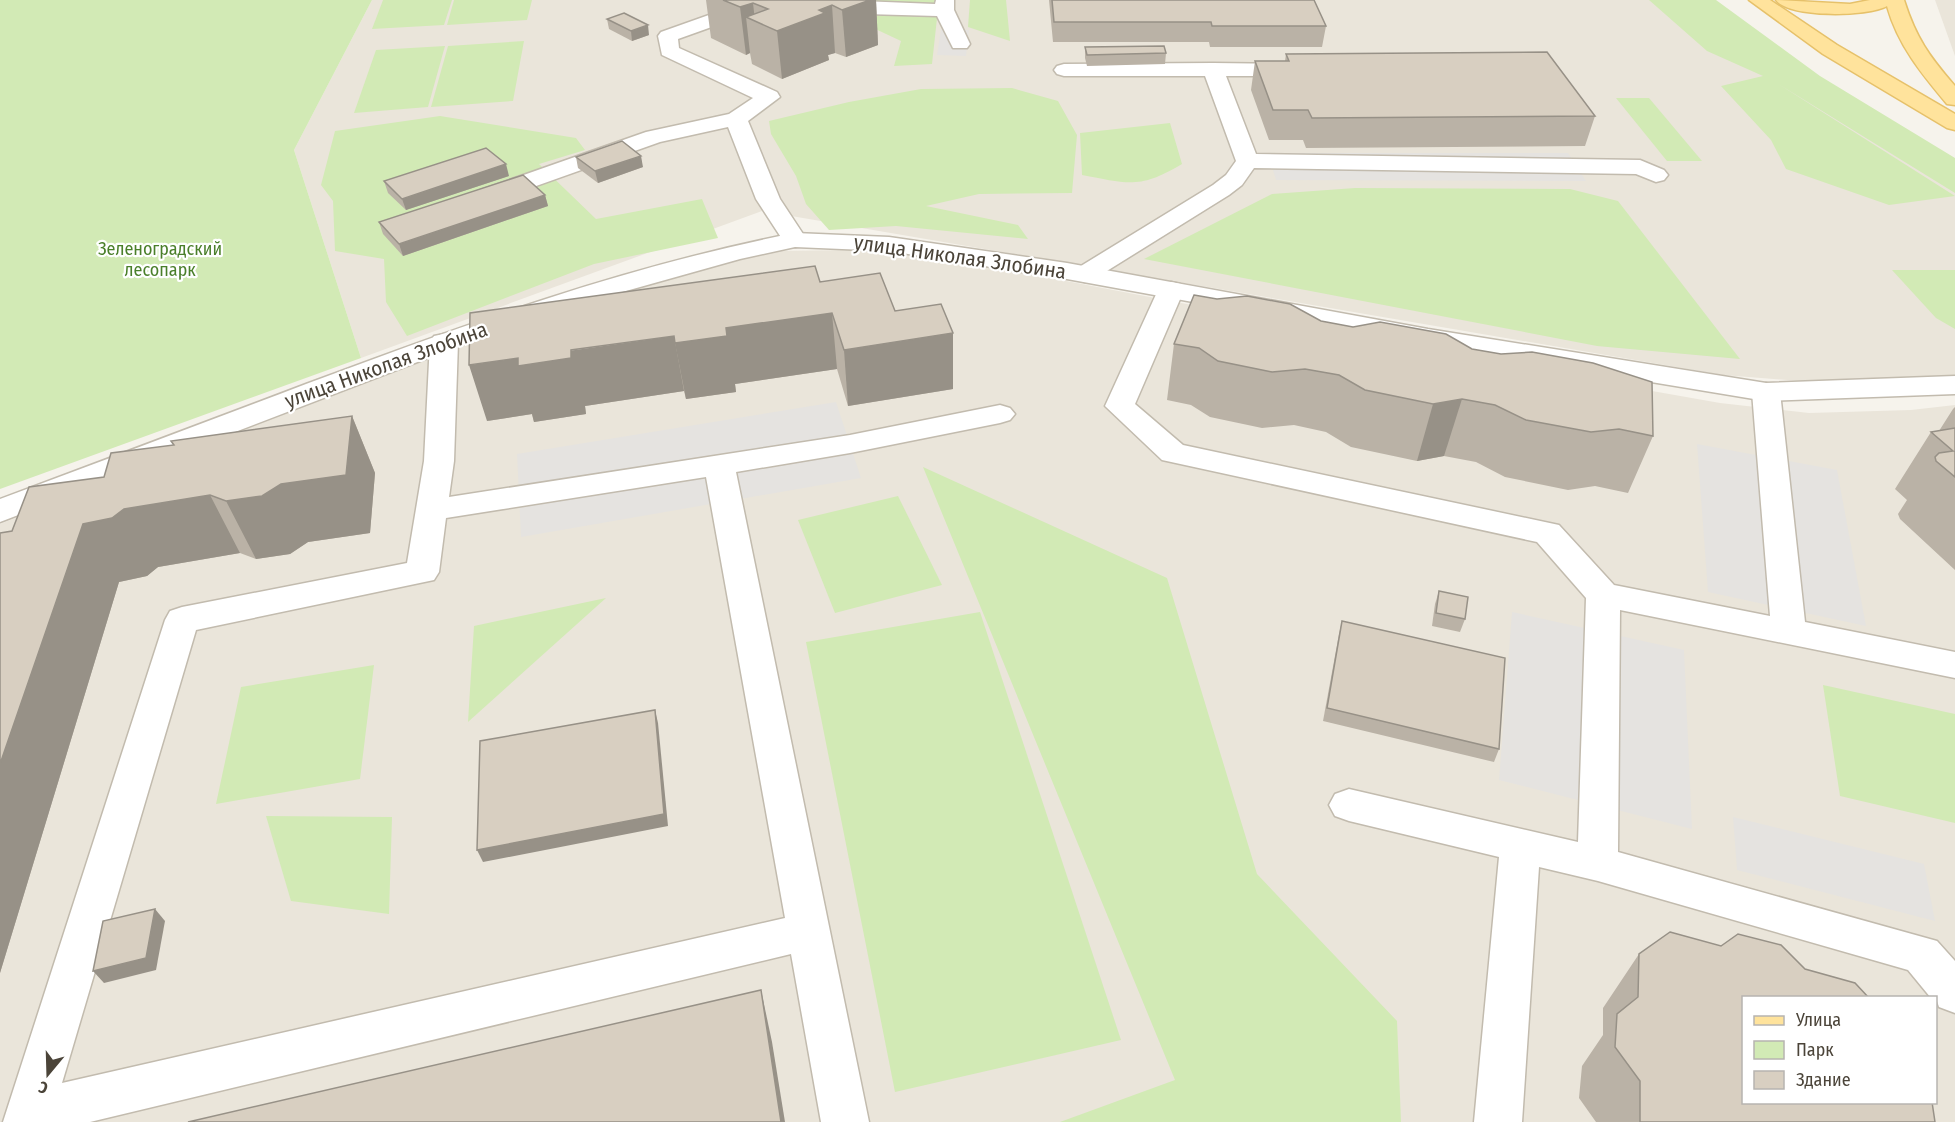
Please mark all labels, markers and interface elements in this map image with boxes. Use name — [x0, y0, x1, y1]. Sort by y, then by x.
street label: улица Николая Злобина — [852, 229, 1068, 285]
park label: Зеленоградский лесопарк — [98, 238, 222, 281]
street label: улица Николая Злобина — [281, 316, 491, 414]
legend — [1742, 996, 1937, 1104]
text: Улица — [1795, 1009, 1841, 1031]
text: Парк — [1796, 1039, 1834, 1061]
north arrow — [18, 1044, 78, 1104]
text: Здание — [1796, 1069, 1851, 1091]
text: С — [36, 1077, 50, 1098]

